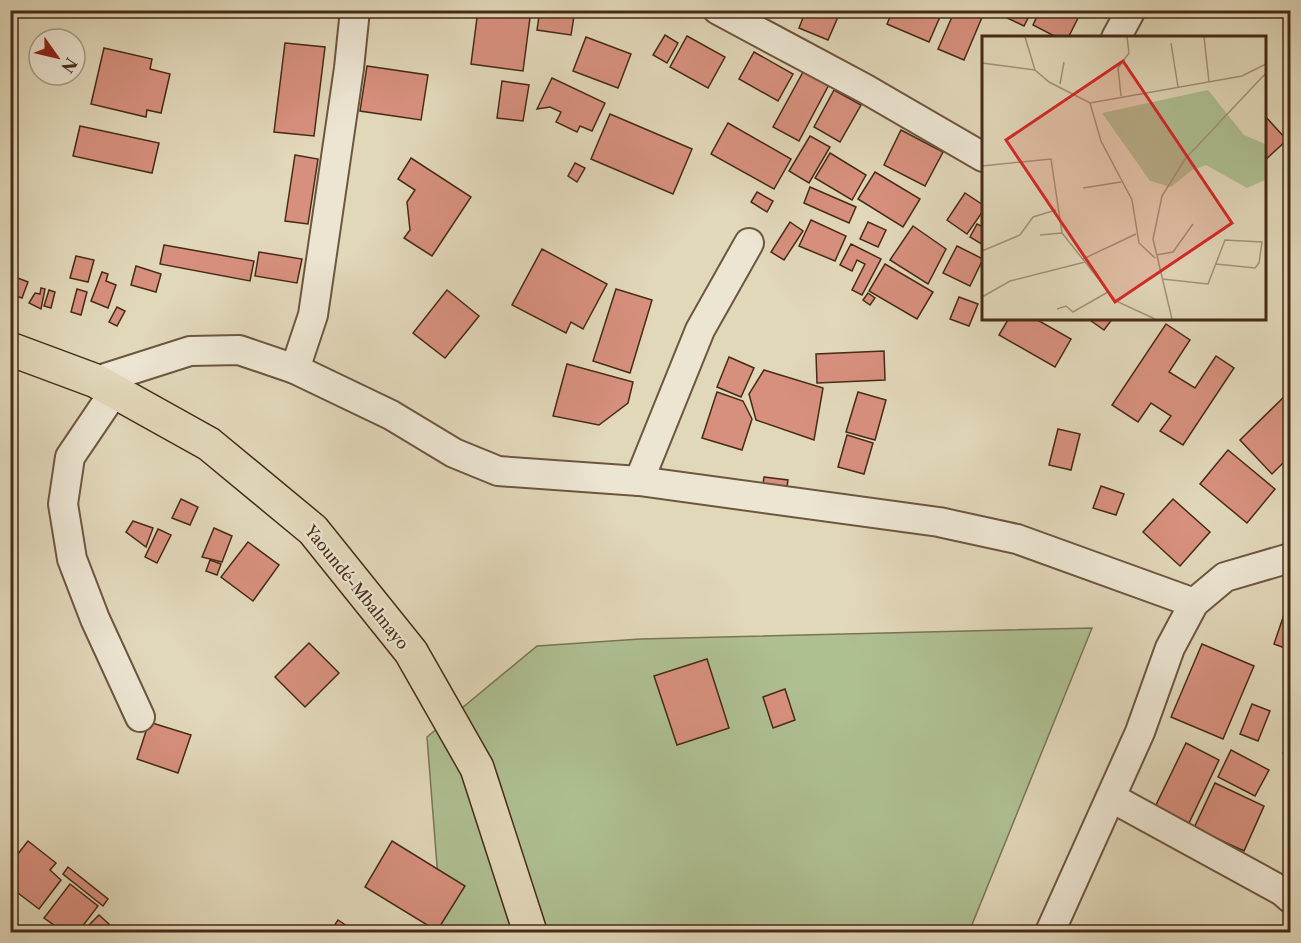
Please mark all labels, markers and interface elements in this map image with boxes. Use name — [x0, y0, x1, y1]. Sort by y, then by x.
north arrow — [27, 27, 87, 87]
inset map — [982, 36, 1265, 320]
text: N — [57, 54, 82, 77]
street label: Yaoundé-Mbalmayo — [300, 520, 413, 653]

